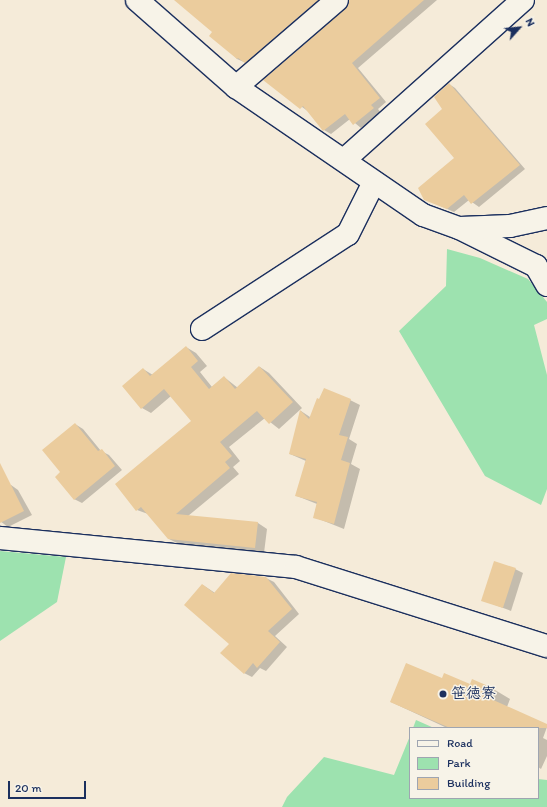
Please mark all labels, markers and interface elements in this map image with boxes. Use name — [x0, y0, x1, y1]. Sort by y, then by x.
north arrow — [499, 8, 539, 48]
text: N — [523, 16, 538, 29]
place label: 笹徳寮 — [451, 685, 496, 703]
marker: 笹徳寮 — [438, 689, 448, 699]
legend — [409, 727, 539, 799]
text: Road — [447, 736, 473, 750]
text: Park — [447, 756, 471, 770]
scale bar — [10, 773, 88, 799]
text: Building — [447, 776, 490, 790]
text: 20 m — [15, 781, 42, 795]

